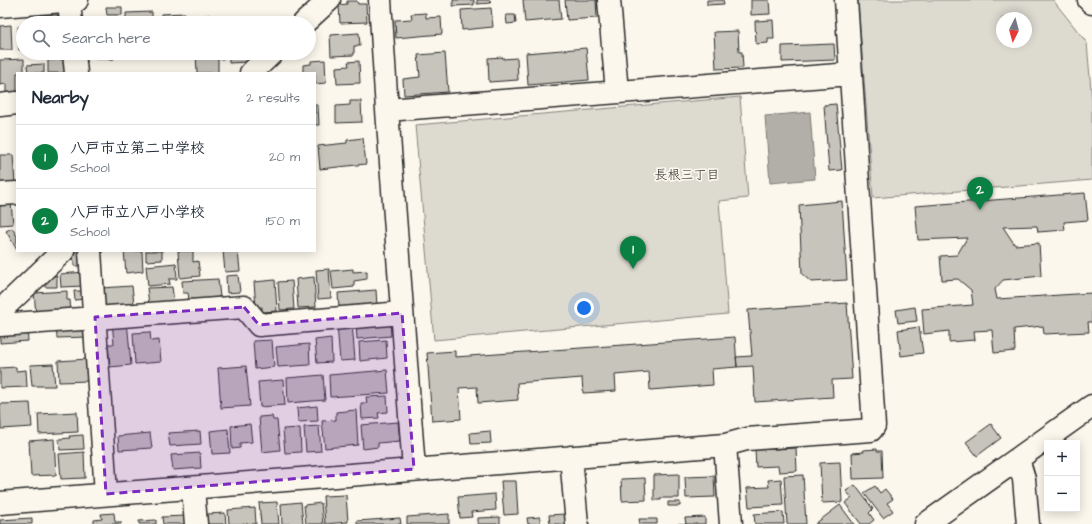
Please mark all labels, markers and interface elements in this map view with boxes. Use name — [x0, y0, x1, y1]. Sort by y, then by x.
north arrow — [996, 12, 1032, 48]
search box — [16, 16, 316, 60]
icon: search — [30, 27, 52, 49]
text: Search here — [62, 28, 151, 49]
text: Nearby — [32, 86, 89, 110]
text: 2 results — [246, 89, 300, 107]
text: 八戸市立第二中学校 — [70, 138, 205, 159]
text: 1 — [44, 148, 46, 166]
text: 20 m — [269, 148, 300, 166]
text: School — [70, 159, 110, 177]
district label: 長根三丁目 — [654, 166, 720, 184]
pin: 2 — [967, 177, 993, 210]
text: 八戸市立八戸小学校 — [70, 202, 205, 223]
text: 2 — [41, 212, 49, 230]
text: 150 m — [266, 212, 300, 230]
text: School — [70, 223, 110, 241]
pin: 1 — [620, 236, 646, 269]
your location — [574, 298, 594, 318]
map controls — [1044, 440, 1080, 512]
button: + — [1044, 440, 1080, 476]
button: − — [1044, 476, 1080, 512]

